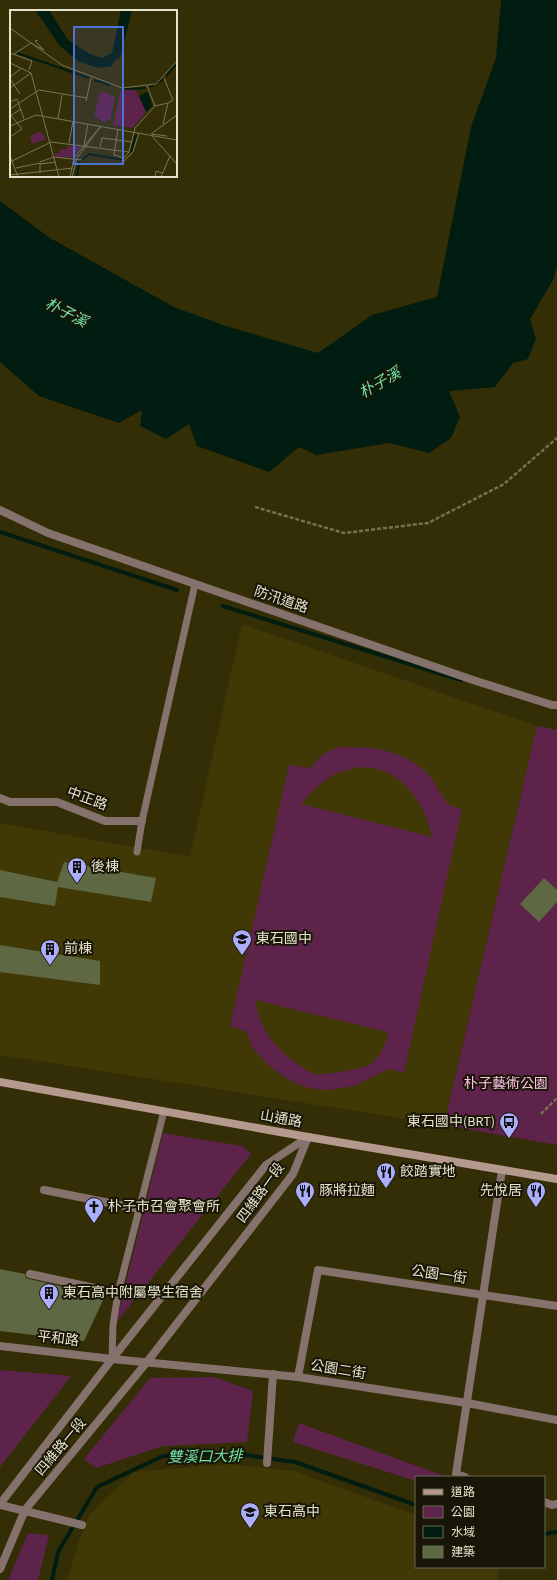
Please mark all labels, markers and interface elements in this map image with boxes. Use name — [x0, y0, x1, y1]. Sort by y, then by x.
inset map — [10, 10, 177, 177]
water label: 朴子溪 — [41, 293, 93, 333]
water label: 朴子溪 — [355, 362, 406, 403]
street label: 防汛道路 — [251, 581, 311, 619]
street label: 中正路 — [64, 782, 110, 816]
building icon: 後棟 — [66, 856, 88, 884]
place label: 後棟 — [91, 857, 119, 877]
school or university icon: 東石國中 — [231, 928, 253, 956]
place label: 東石國中 — [256, 929, 312, 949]
building icon: 前棟 — [39, 938, 61, 966]
place label: 前棟 — [64, 939, 92, 959]
park label: 朴子藝術公園 — [464, 1074, 548, 1094]
street label: 山通路 — [259, 1106, 303, 1132]
bus stop icon: 東石國中(BRT) — [498, 1111, 520, 1139]
place label: 東石國中(BRT) — [407, 1112, 495, 1132]
street label: 四維路一段 — [232, 1159, 290, 1227]
restaurant icon: 餃踏實地 — [375, 1161, 397, 1189]
place label: 餃踏實地 — [400, 1162, 456, 1182]
restaurant icon: 豚將拉麵 — [294, 1180, 316, 1208]
restaurant icon: 先悅居 — [525, 1180, 547, 1208]
place label: 豚將拉麵 — [319, 1181, 375, 1201]
place label: 先悅居 — [480, 1181, 522, 1201]
church icon: 朴子市召會聚會所 — [83, 1196, 105, 1224]
place label: 朴子市召會聚會所 — [108, 1197, 220, 1217]
street label: 公園一街 — [410, 1261, 468, 1289]
building icon: 東石高中附屬學生宿舍 — [38, 1282, 60, 1310]
place label: 東石高中附屬學生宿舍 — [63, 1283, 203, 1303]
street label: 平和路 — [36, 1327, 80, 1351]
street label: 公園二街 — [309, 1356, 367, 1384]
street label: 四維路一段 — [31, 1414, 91, 1480]
water label: 雙溪口大排 — [167, 1446, 245, 1468]
legend — [415, 1476, 545, 1568]
text: 道路 — [451, 1484, 475, 1501]
school or university icon: 東石高中 — [239, 1501, 261, 1529]
place label: 東石高中 — [264, 1502, 320, 1522]
text: 公園 — [451, 1504, 475, 1521]
text: 水域 — [451, 1524, 475, 1541]
text: 建築 — [451, 1544, 475, 1561]

